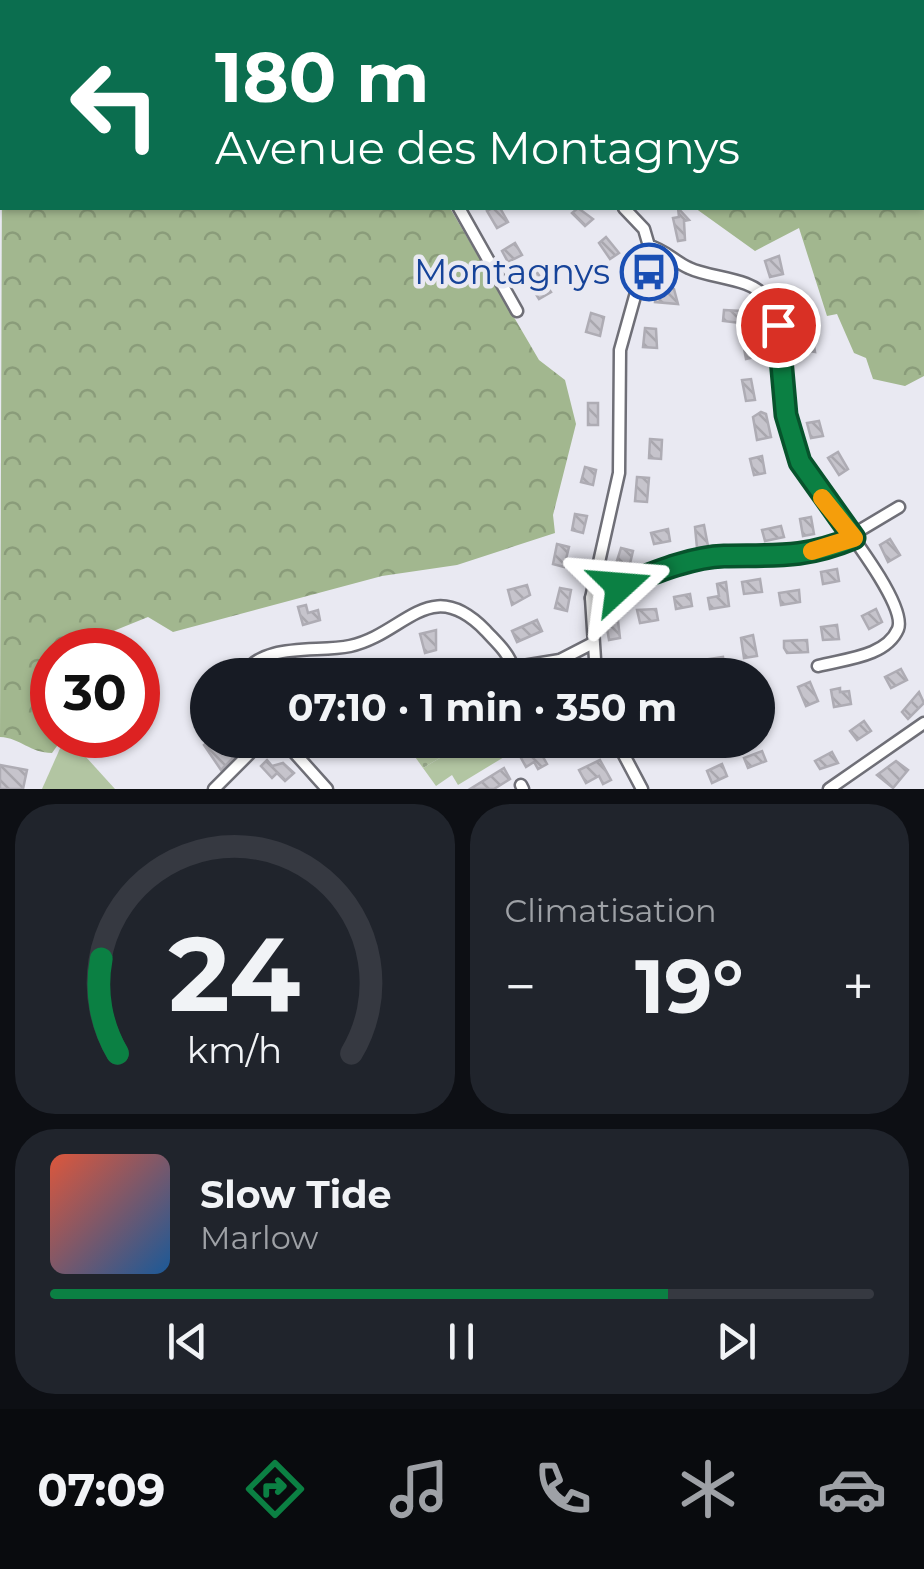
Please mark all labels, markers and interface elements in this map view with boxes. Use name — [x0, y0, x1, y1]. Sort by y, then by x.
text: 180 m — [215, 34, 429, 120]
icon: left — [50, 40, 180, 170]
text: Avenue des Montagnys — [215, 120, 740, 175]
bus stop icon: Montagnys — [619, 242, 679, 302]
place label: Montagnys — [414, 250, 610, 293]
pin — [736, 283, 821, 368]
icon: arrive — [751, 298, 806, 353]
position arrow — [568, 534, 672, 638]
speed limit sign: 30 — [30, 628, 160, 758]
text: 07:10 · 1 min · 350 m — [288, 684, 677, 731]
text: Climatisation — [505, 891, 717, 930]
text: 24 — [169, 910, 301, 1037]
text: 19° — [635, 940, 744, 1032]
text: − — [505, 953, 536, 1020]
text: + — [842, 953, 874, 1020]
text: km/h — [187, 1028, 282, 1072]
text: Slow Tide — [200, 1171, 392, 1218]
text: Marlow — [200, 1218, 318, 1257]
icon: previous — [160, 1314, 215, 1369]
icon: pause — [434, 1314, 489, 1369]
icon: next — [709, 1314, 764, 1369]
icon: directions — [240, 1454, 310, 1524]
icon: music — [384, 1454, 454, 1524]
icon: phone — [528, 1454, 598, 1524]
icon: climate — [673, 1454, 743, 1524]
icon: car — [817, 1454, 887, 1524]
text: 07:09 — [37, 1462, 166, 1517]

